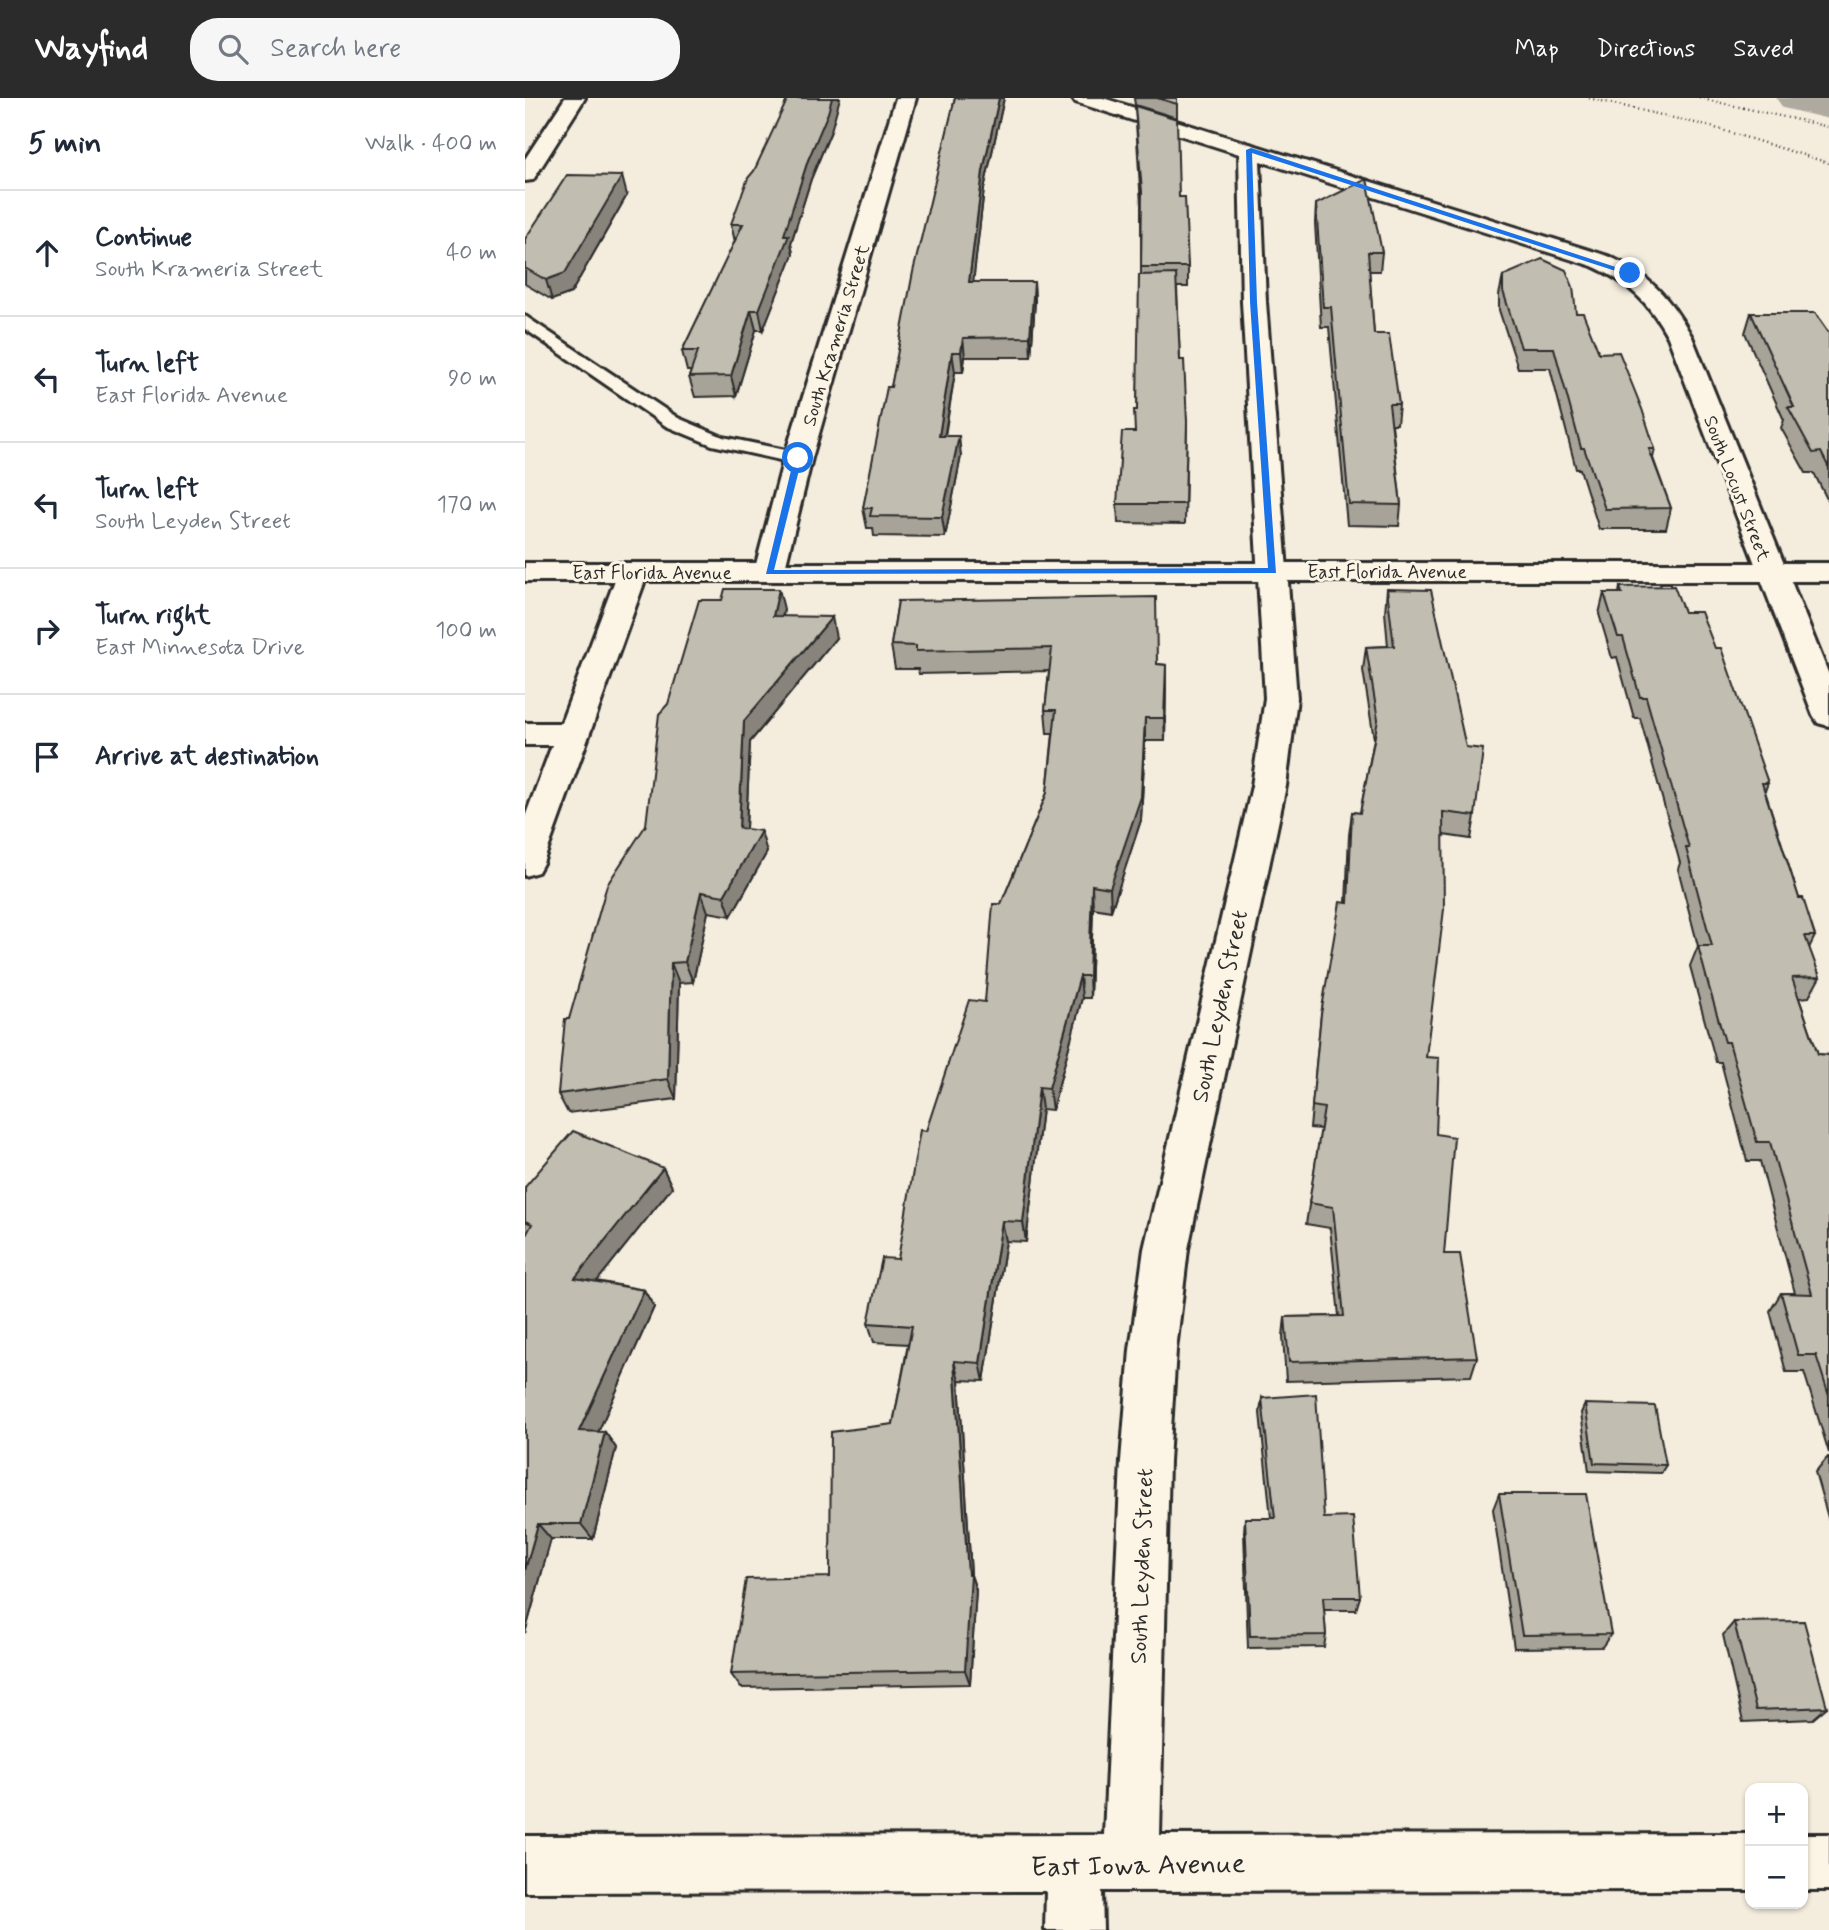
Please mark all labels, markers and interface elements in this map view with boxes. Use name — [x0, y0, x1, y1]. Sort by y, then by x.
search box — [190, 18, 680, 81]
text: Wayfind — [35, 27, 148, 71]
icon: search — [214, 30, 252, 68]
text: Search here — [270, 32, 401, 66]
text: Map — [1515, 34, 1559, 65]
text: Directions — [1597, 34, 1695, 65]
text: Saved — [1733, 34, 1794, 65]
text: 5 min — [28, 124, 102, 163]
text: Walk · 400 m — [365, 129, 497, 159]
text: Continue — [95, 221, 192, 255]
icon: ahead — [28, 234, 66, 272]
text: 40 m — [446, 238, 497, 268]
street label: South Krameria Street — [797, 242, 876, 429]
text: South Krameria Street — [95, 255, 323, 285]
route end — [1614, 257, 1645, 288]
text: Turn left — [95, 347, 199, 381]
icon: left — [28, 360, 66, 398]
text: 90 m — [448, 364, 497, 394]
text: East Florida Avenue — [95, 381, 288, 411]
street label: South Locust Street — [1697, 412, 1776, 565]
route start — [782, 442, 813, 473]
text: Turn left — [95, 473, 199, 507]
icon: left — [28, 486, 66, 524]
text: 170 m — [437, 490, 497, 520]
text: South Leyden Street — [95, 507, 291, 537]
street label: East Florida Avenue — [1307, 560, 1467, 585]
street label: East Florida Avenue — [572, 561, 732, 586]
text: Turn right — [95, 599, 211, 633]
icon: right — [28, 612, 66, 650]
text: 100 m — [435, 616, 497, 646]
text: East Minnesota Drive — [95, 633, 305, 663]
icon: arrive — [28, 738, 66, 776]
text: Arrive at destination — [95, 740, 319, 774]
street label: South Leyden Street — [1186, 907, 1256, 1105]
street label: South Leyden Street — [1125, 1468, 1161, 1664]
map controls — [1745, 1783, 1808, 1909]
button: + — [1745, 1783, 1808, 1846]
street label: East Iowa Avenue — [1030, 1846, 1246, 1887]
button: − — [1745, 1846, 1808, 1909]

